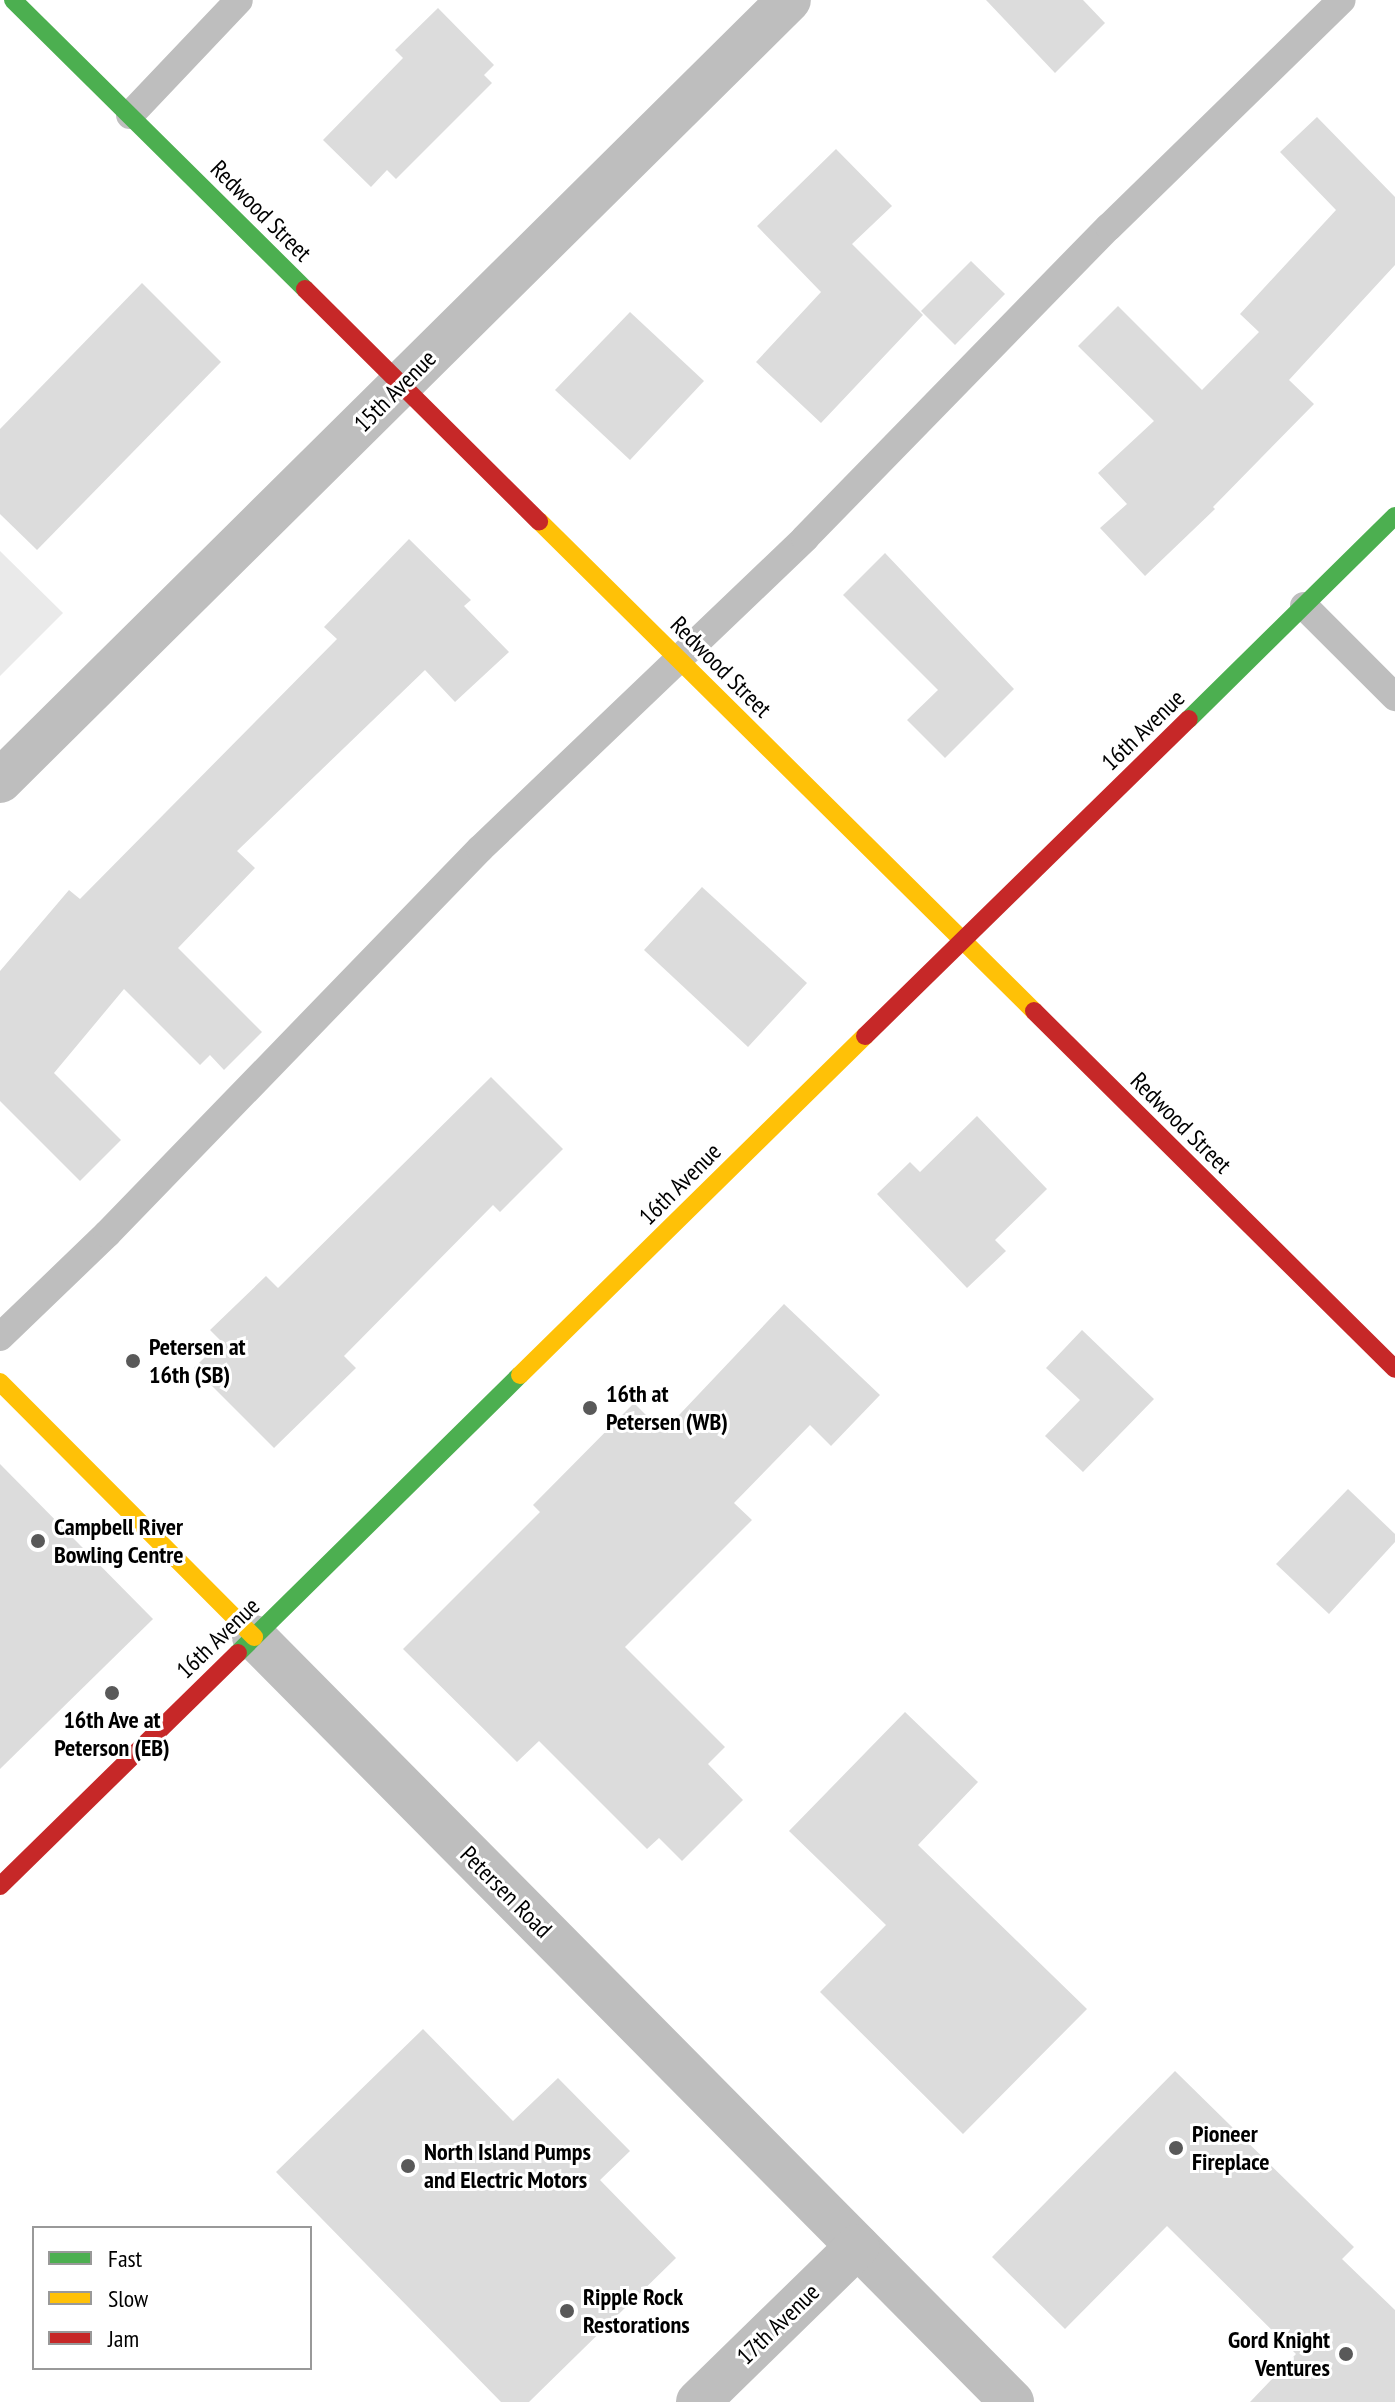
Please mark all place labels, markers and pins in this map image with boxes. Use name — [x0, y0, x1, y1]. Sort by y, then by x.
place label: Petersen at 16th (SB) — [149, 1333, 246, 1389]
marker: Petersen at 16th (SB) — [124, 1352, 142, 1370]
place label: 16th at Petersen (WB) — [606, 1380, 728, 1436]
marker: 16th at Petersen (WB) — [581, 1399, 599, 1417]
place label: Campbell River Bowling Centre — [54, 1513, 184, 1569]
marker: Campbell River Bowling Centre — [29, 1532, 47, 1550]
marker: 16th Ave at Peterson (EB) — [103, 1684, 121, 1702]
place label: 16th Ave at Peterson (EB) — [54, 1706, 170, 1762]
place label: Pioneer Fireplace — [1192, 2120, 1270, 2176]
place label: North Island Pumps and Electric Motors — [424, 2138, 591, 2194]
marker: Pioneer Fireplace — [1167, 2139, 1185, 2157]
marker: North Island Pumps and Electric Motors — [399, 2157, 417, 2175]
place label: Ripple Rock Restorations — [583, 2283, 690, 2339]
marker: Ripple Rock Restorations — [558, 2302, 576, 2320]
place label: Gord Knight Ventures — [1228, 2326, 1330, 2382]
marker: Gord Knight Ventures — [1337, 2345, 1355, 2363]

